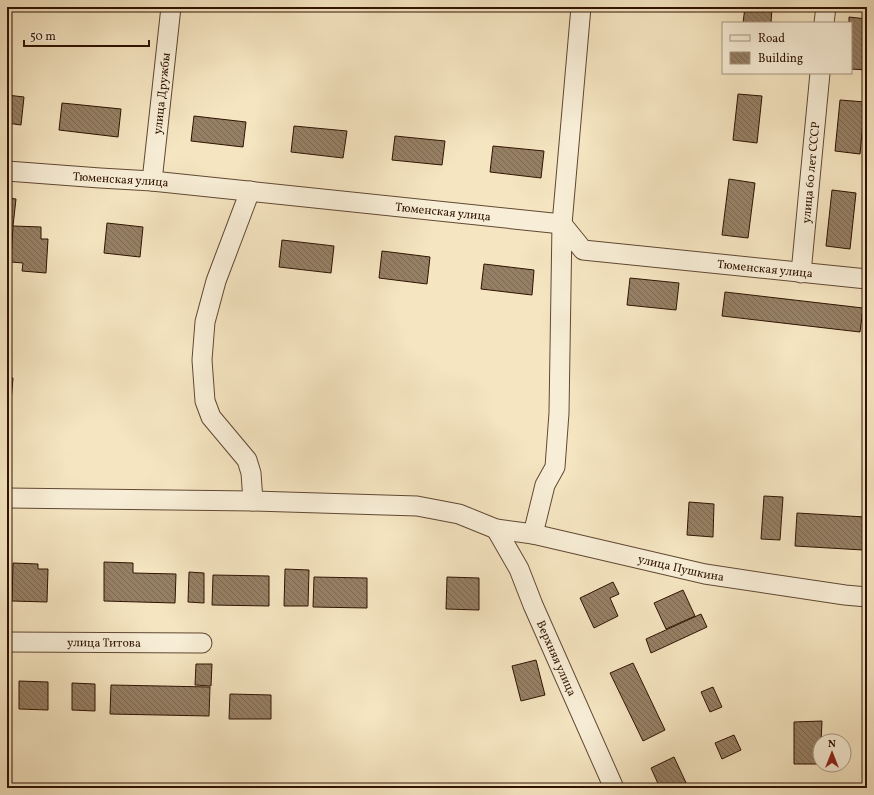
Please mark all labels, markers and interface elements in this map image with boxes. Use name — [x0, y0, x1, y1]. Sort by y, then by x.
scale bar — [24, 22, 149, 48]
legend — [722, 22, 852, 74]
text: 50 m — [30, 29, 56, 45]
text: Road — [758, 31, 785, 47]
street label: улица Дружбы — [150, 51, 175, 135]
text: Building — [758, 51, 803, 67]
street label: улица 60 лет СССР — [799, 121, 824, 224]
street label: Тюменская улица — [72, 169, 169, 192]
street label: Тюменская улица — [394, 200, 492, 225]
street label: Тюменская улица — [716, 257, 814, 282]
street label: улица Пушкина — [636, 552, 725, 586]
street label: Верхняя улица — [532, 618, 579, 699]
street label: улица Титова — [67, 635, 141, 652]
north arrow — [812, 733, 852, 773]
text: N — [828, 737, 836, 752]

